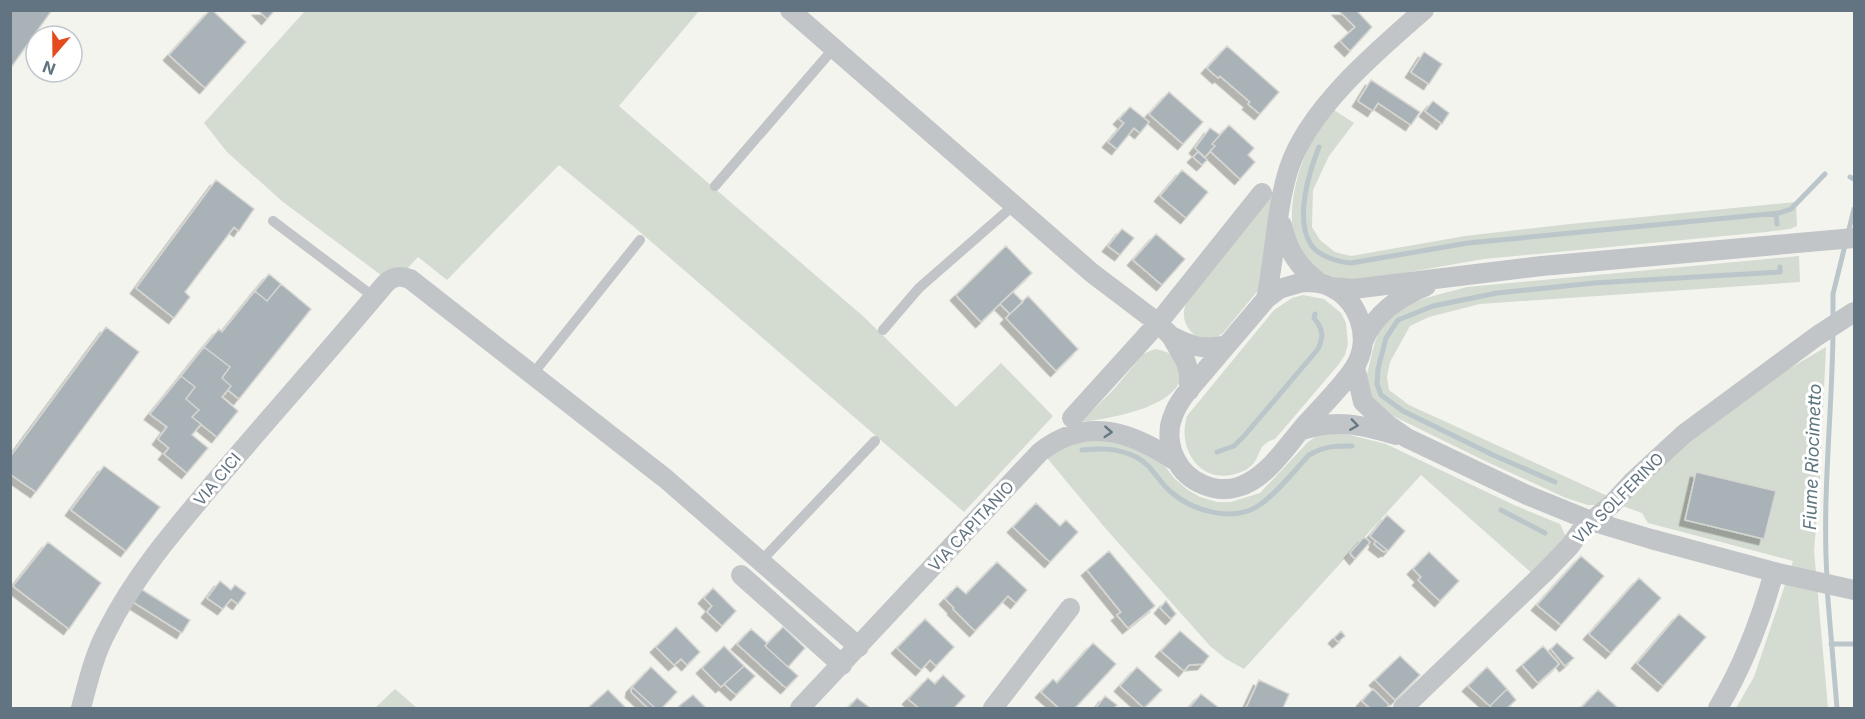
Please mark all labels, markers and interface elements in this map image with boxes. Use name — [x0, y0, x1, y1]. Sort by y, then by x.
north arrow — [24, 24, 84, 84]
text: N — [40, 57, 58, 80]
water label: Fiume Riocimetto — [1799, 383, 1825, 531]
one-way arrow — [1349, 419, 1359, 431]
one-way arrow — [1103, 425, 1112, 438]
street label: VIA SOLFERINO — [1568, 448, 1668, 548]
street label: VIA CICI — [189, 449, 245, 509]
street label: VIA CAPITANIO — [924, 477, 1018, 575]

